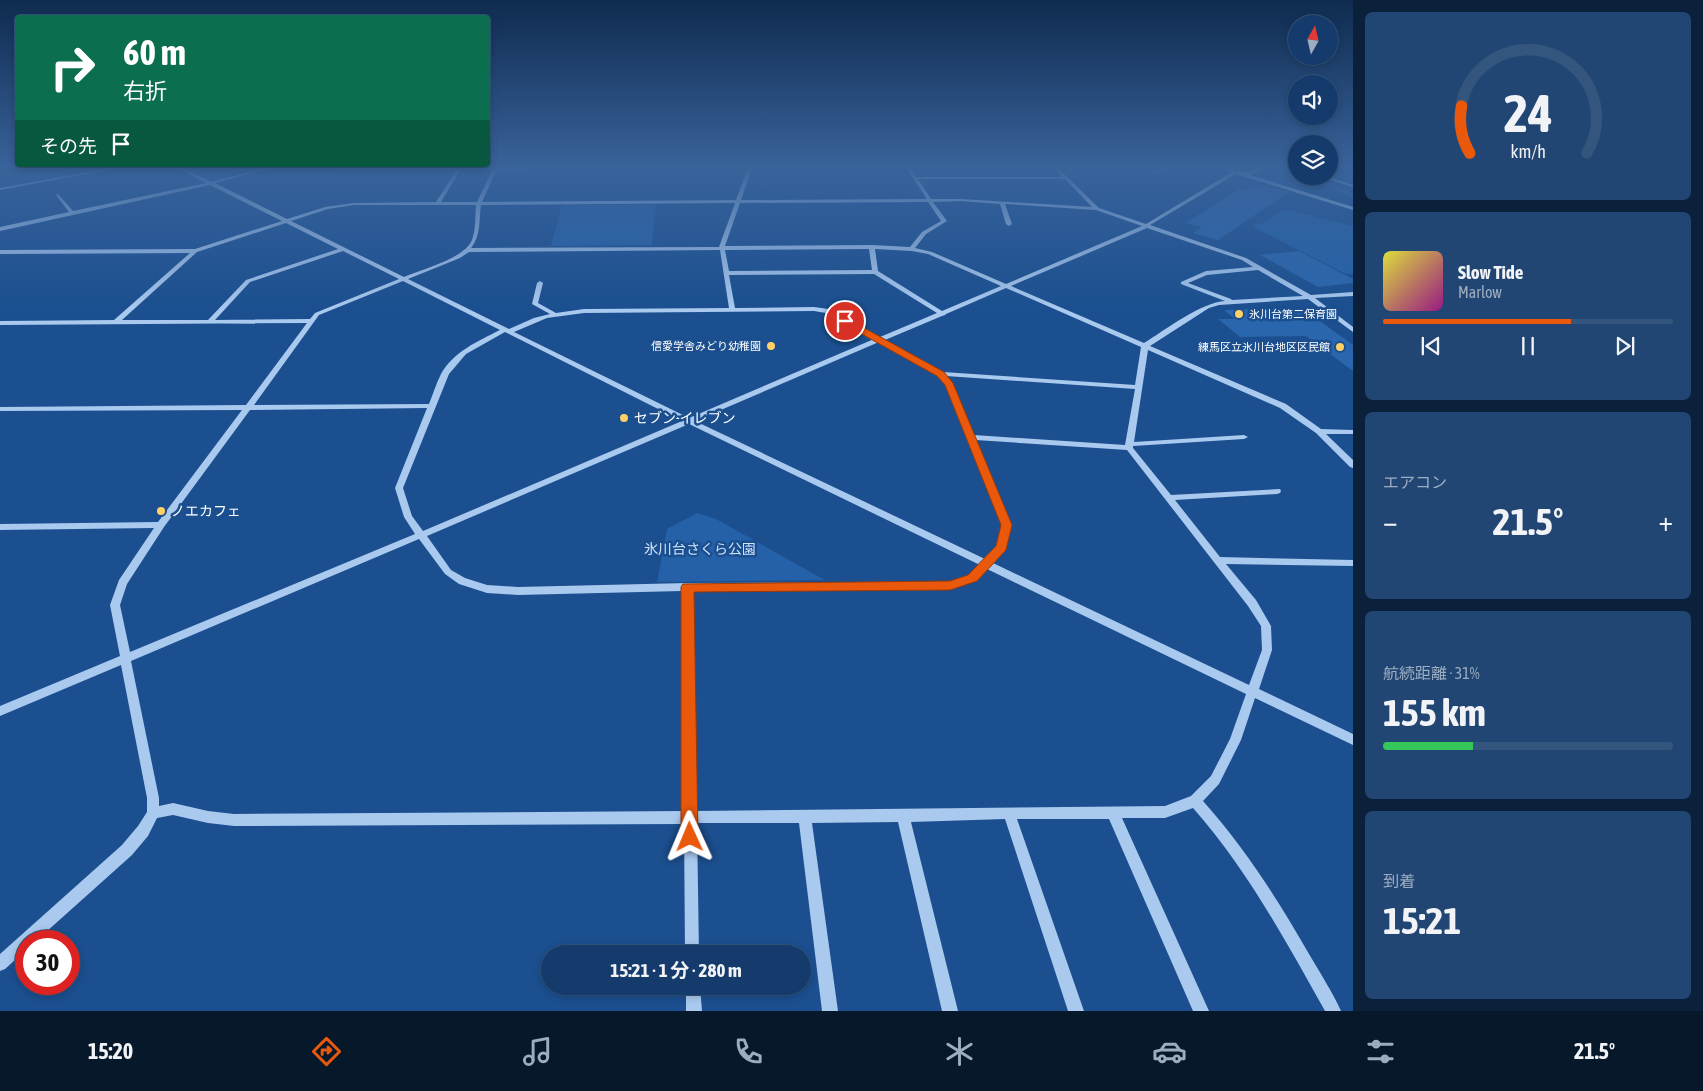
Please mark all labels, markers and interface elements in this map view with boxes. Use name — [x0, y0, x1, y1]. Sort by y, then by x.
north arrow — [1288, 15, 1338, 65]
map controls — [1288, 15, 1338, 185]
text: 60 m — [123, 32, 186, 72]
icon: right — [40, 35, 105, 100]
button: sound — [1288, 75, 1338, 125]
text: 右折 — [123, 78, 167, 104]
text: 24 — [1504, 83, 1552, 143]
icon: arrive — [107, 130, 135, 158]
text: その先 — [40, 135, 97, 157]
button: layers — [1288, 135, 1338, 185]
text: km/h — [1510, 141, 1546, 162]
text: Slow Tide — [1458, 261, 1523, 283]
text: Marlow — [1458, 283, 1502, 301]
pin — [824, 300, 866, 342]
icon: arrive — [831, 307, 859, 335]
marker: 氷川台第二保育園 — [1233, 308, 1245, 320]
place label: 氷川台第二保育園 — [1249, 308, 1337, 320]
icon: previous — [1417, 332, 1445, 360]
icon: pause — [1514, 332, 1542, 360]
icon: next — [1611, 332, 1639, 360]
place label: 信愛学舎みどり幼稚園 — [651, 340, 761, 352]
marker: 信愛学舎みどり幼稚園 — [765, 340, 777, 352]
place label: 練馬区立氷川台地区区民館 — [1198, 341, 1330, 353]
marker: 練馬区立氷川台地区区民館 — [1334, 341, 1346, 353]
place label: セブン-イレブン — [634, 410, 736, 426]
marker: セブン-イレブン — [618, 412, 630, 424]
text: エアコン — [1383, 473, 1447, 491]
text: 21.5° — [1493, 500, 1563, 543]
place label: ノエカフェ — [171, 503, 241, 519]
marker: ノエカフェ — [155, 505, 167, 517]
text: − — [1383, 505, 1398, 537]
text: + — [1658, 505, 1673, 537]
park label: 氷川台さくら公園 — [644, 541, 756, 557]
text: 航続距離 · 31% — [1383, 664, 1480, 682]
text: 155 km — [1383, 691, 1486, 734]
position arrow — [663, 810, 715, 862]
text: 到着 — [1383, 872, 1415, 890]
text: 15:21 — [1383, 899, 1461, 942]
speed limit sign: 30 — [15, 930, 80, 995]
text: 15:21 · 1 分 · 280 m — [610, 959, 742, 981]
icon: directions — [309, 1034, 344, 1069]
icon: music — [520, 1034, 555, 1069]
icon: phone — [731, 1034, 766, 1069]
icon: climate — [942, 1034, 977, 1069]
icon: car — [1152, 1034, 1187, 1069]
icon: filters — [1363, 1034, 1398, 1069]
text: 15:20 — [88, 1038, 133, 1064]
text: 21.5° — [1574, 1038, 1615, 1064]

